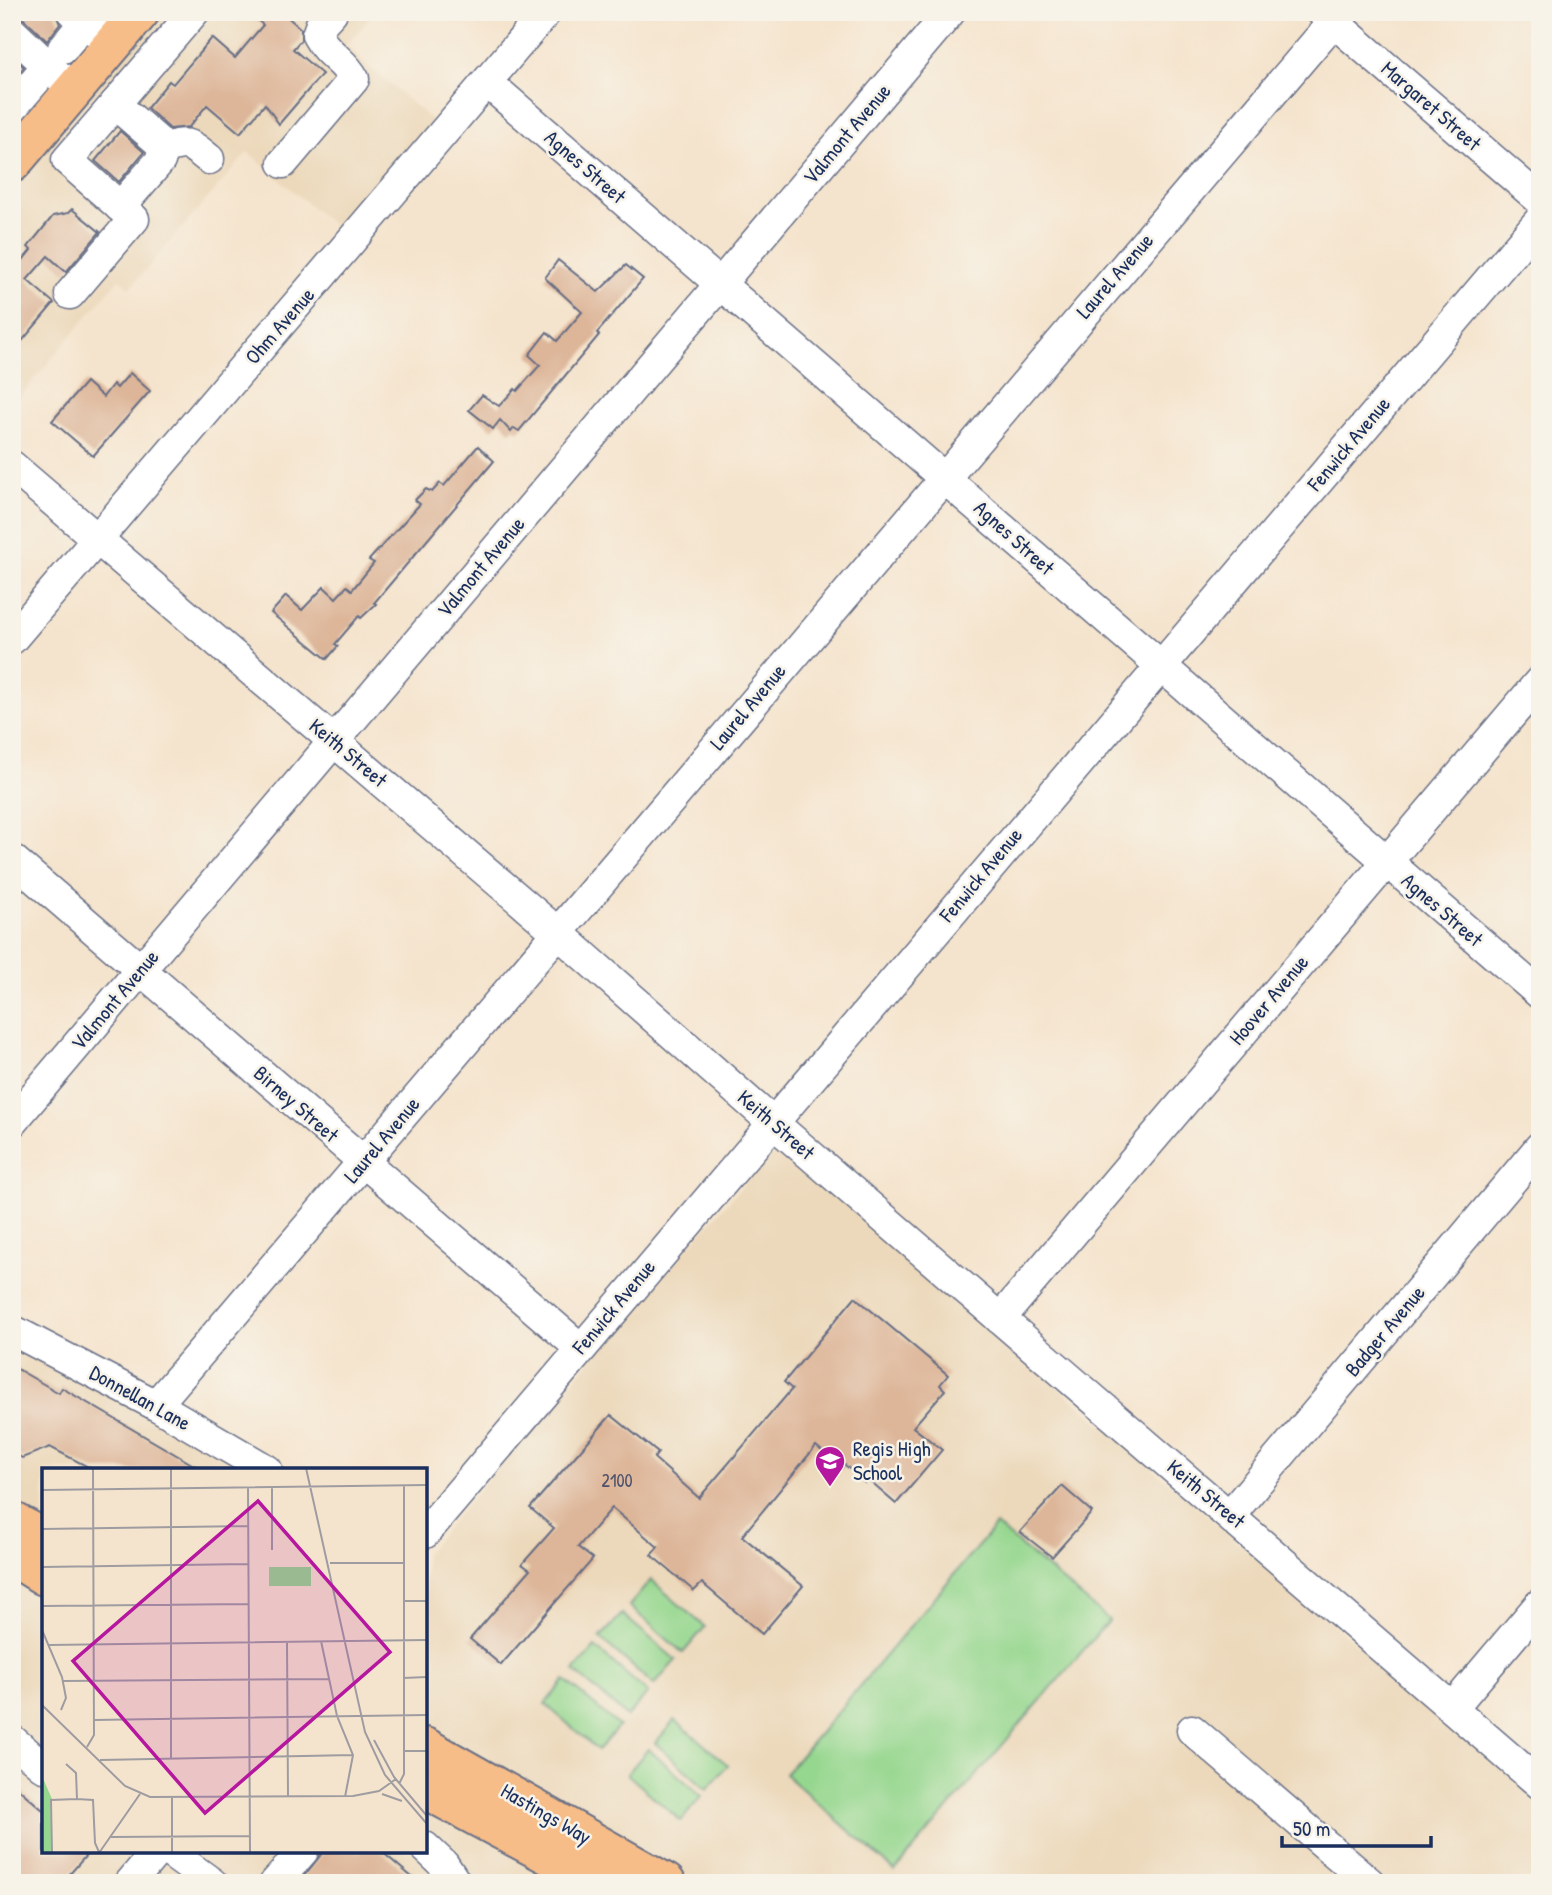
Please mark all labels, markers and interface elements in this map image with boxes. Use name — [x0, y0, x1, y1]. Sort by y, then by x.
street label: Margaret Street — [1375, 54, 1488, 158]
street label: Valmont Avenue — [796, 77, 897, 190]
street label: Agnes Street — [538, 123, 633, 211]
street label: Laurel Avenue — [1069, 227, 1160, 325]
street label: Ohm Avenue — [238, 281, 321, 370]
street label: Fenwick Avenue — [1300, 390, 1397, 498]
street label: Agnes Street — [968, 494, 1061, 582]
street label: Valmont Avenue — [430, 510, 531, 623]
street label: Laurel Avenue — [703, 657, 792, 756]
street label: Keith Street — [303, 711, 394, 794]
street label: Fenwick Avenue — [932, 821, 1029, 929]
street label: Agnes Street — [1395, 866, 1490, 954]
street label: Valmont Avenue — [64, 943, 165, 1056]
street label: Hoover Avenue — [1222, 948, 1315, 1051]
street label: Birney Street — [248, 1059, 346, 1149]
street label: Keith Street — [731, 1083, 822, 1167]
street label: Laurel Avenue — [337, 1090, 426, 1189]
street label: Fenwick Avenue — [565, 1253, 662, 1361]
street label: Badger Avenue — [1338, 1279, 1431, 1382]
street label: Donnellan Lane — [85, 1358, 196, 1437]
place label: Regis High School — [853, 1434, 931, 1487]
school or university icon: Regis High School — [813, 1444, 847, 1488]
street label: Keith Street — [1161, 1452, 1252, 1535]
inset map — [42, 1468, 427, 1853]
house number: 2100 — [601, 1468, 633, 1493]
street label: Hastings Way — [496, 1776, 597, 1851]
scale bar — [1282, 1804, 1431, 1848]
text: 50 m — [1293, 1814, 1330, 1843]

